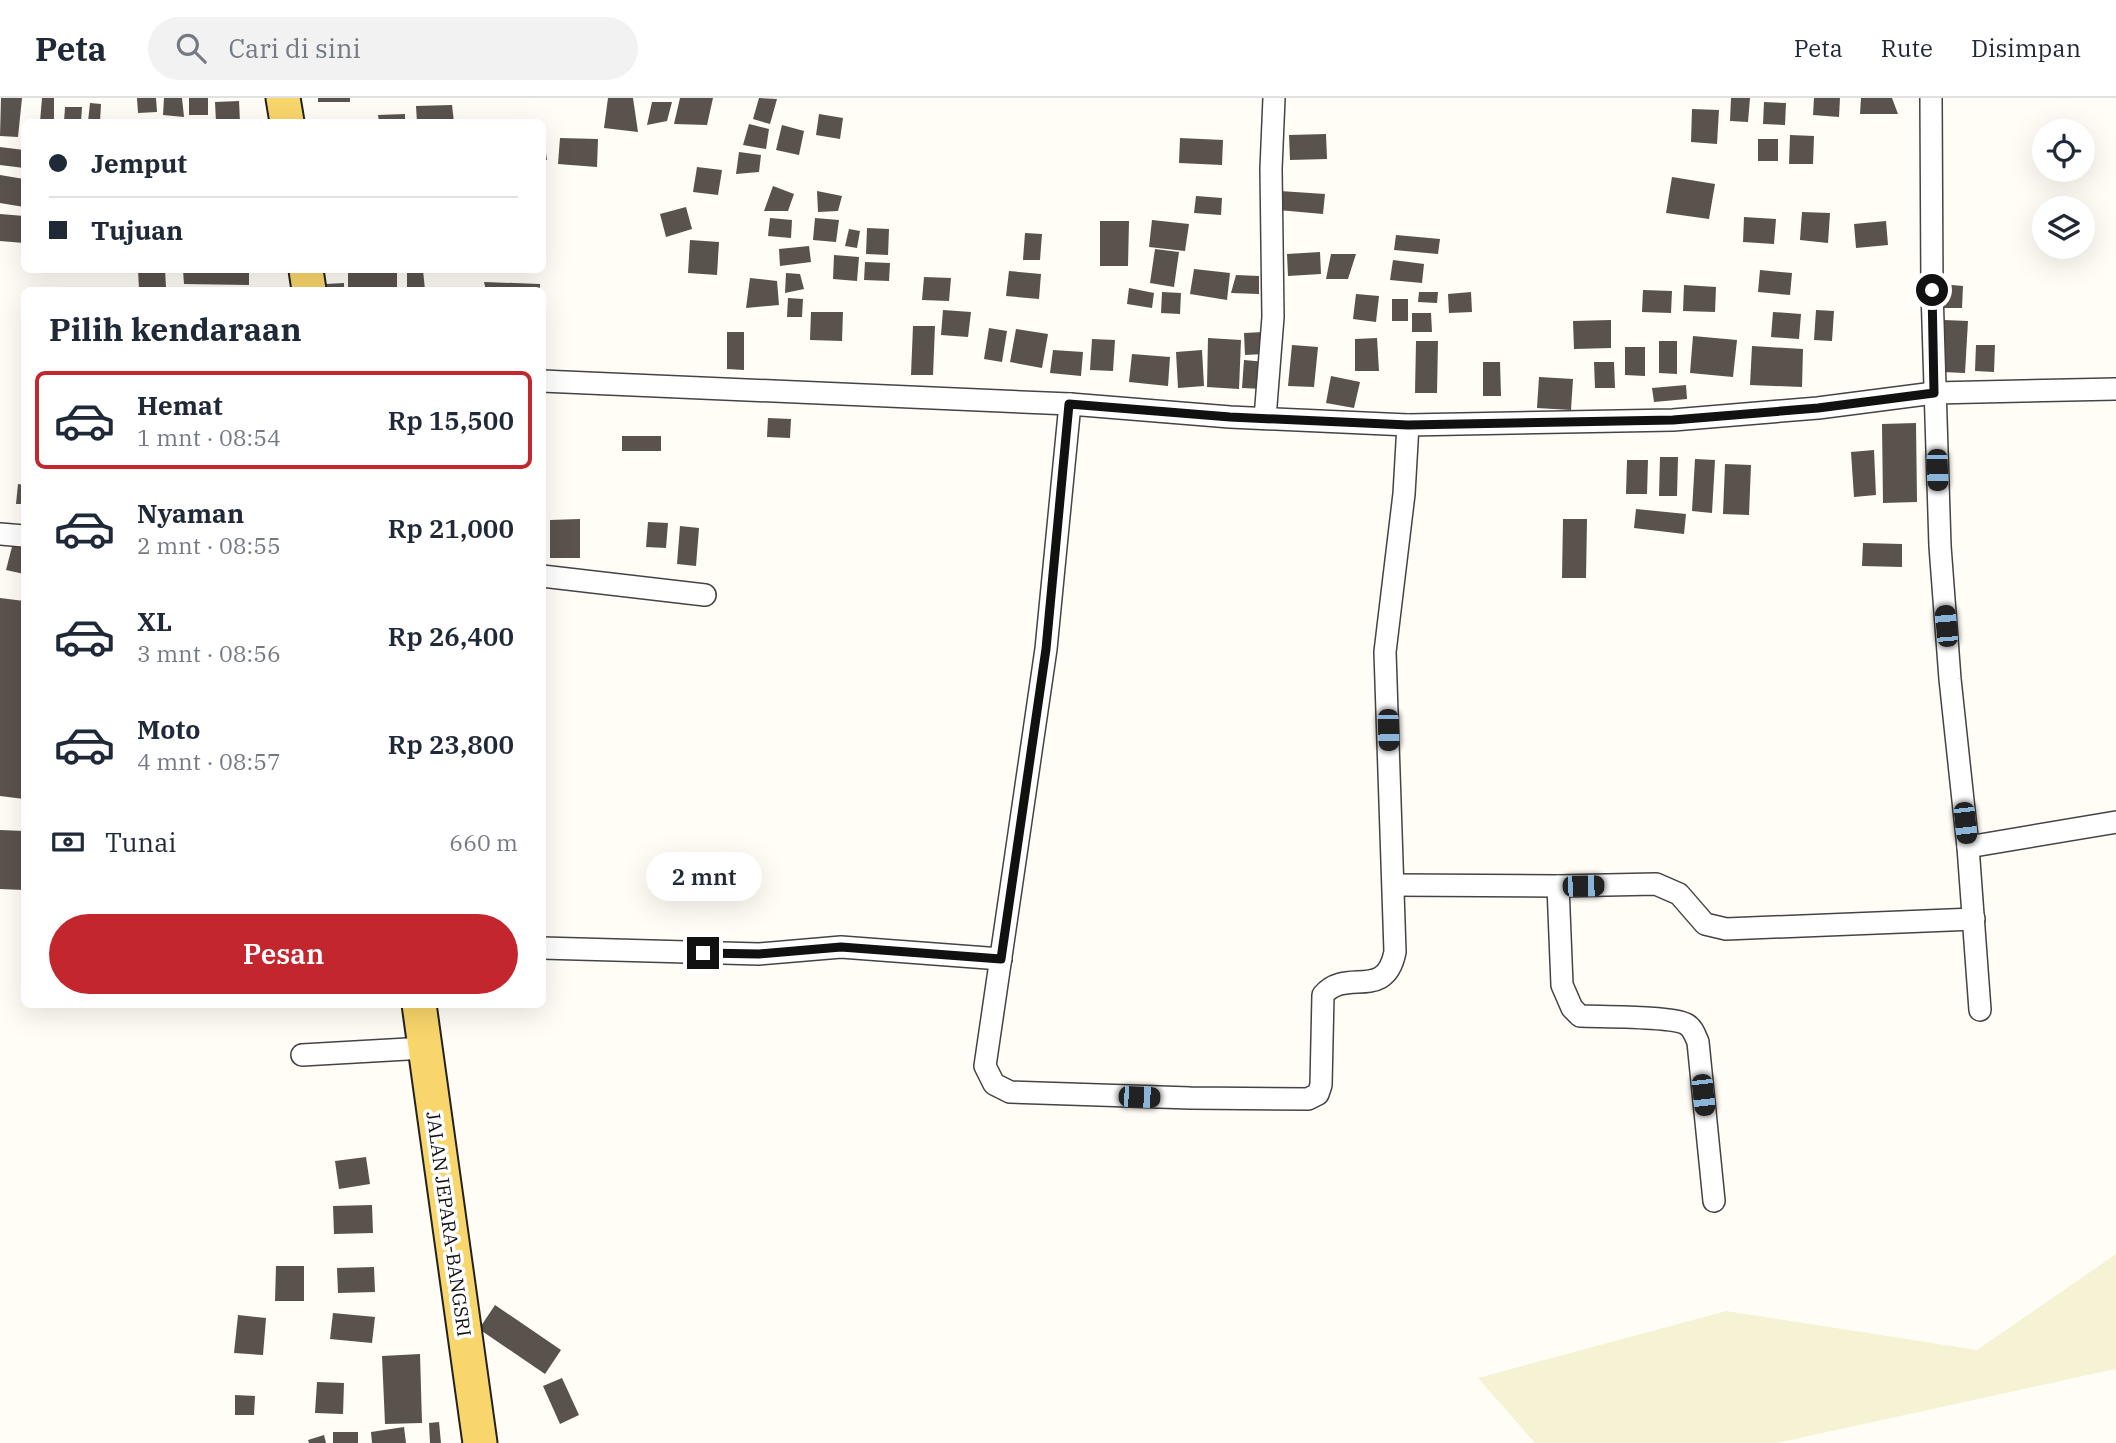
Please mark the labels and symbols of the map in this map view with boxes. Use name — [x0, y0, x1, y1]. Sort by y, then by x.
route start — [1916, 274, 1948, 306]
car — [1926, 449, 1949, 491]
car — [1934, 604, 1959, 648]
car — [1377, 709, 1400, 751]
car — [1953, 801, 1978, 845]
callout: 2 mnt — [645, 852, 761, 900]
car — [1562, 875, 1605, 897]
route end — [687, 937, 719, 969]
car — [1691, 1073, 1716, 1117]
car — [1118, 1086, 1161, 1108]
street label: JALAN JEPARA-BANGSRI — [421, 1110, 477, 1338]

